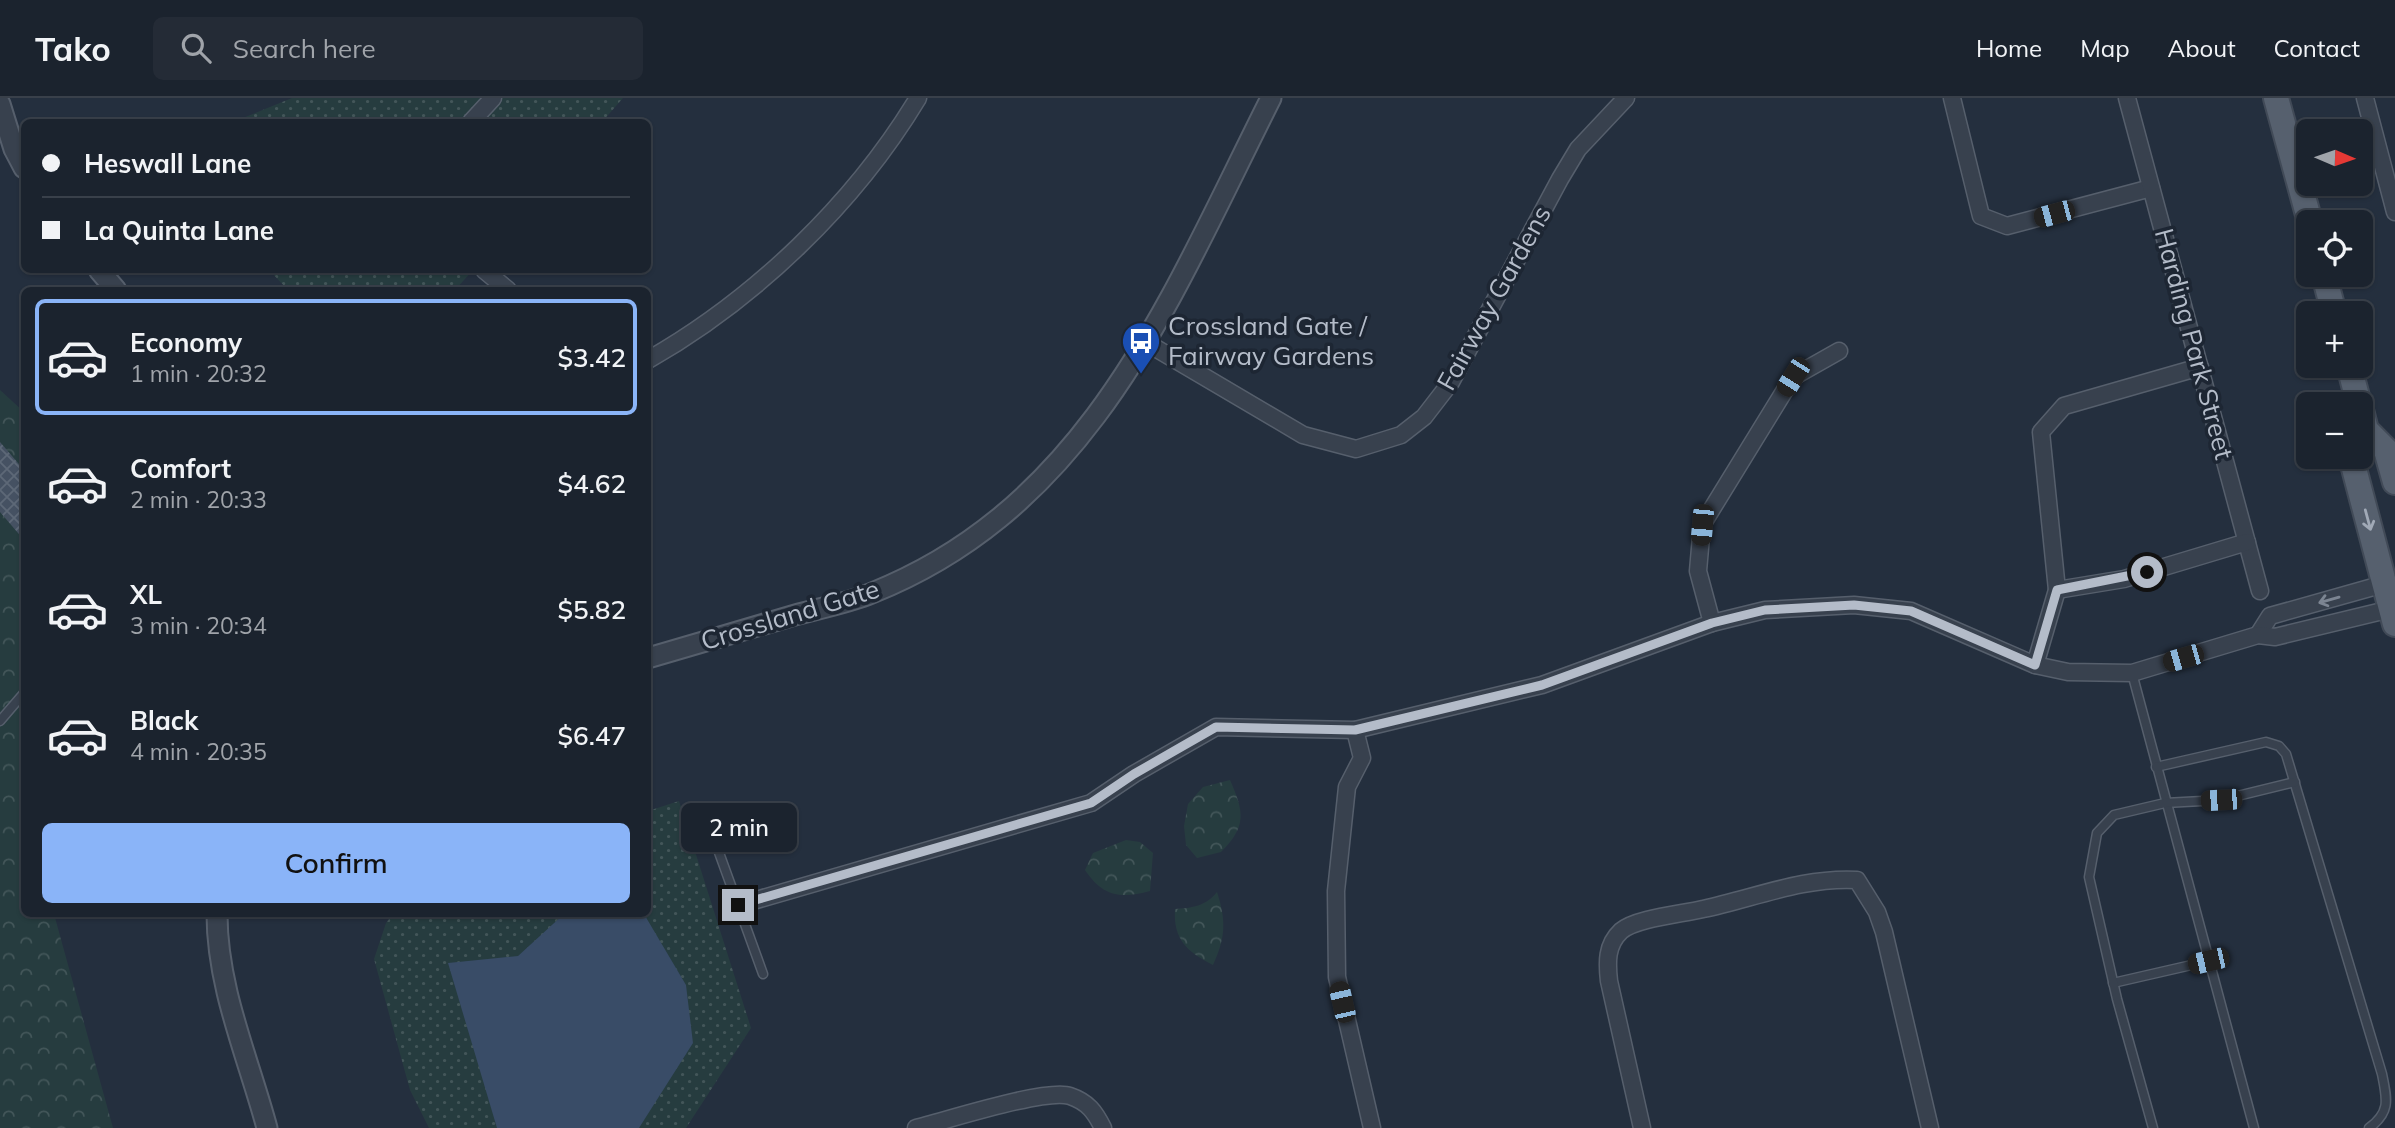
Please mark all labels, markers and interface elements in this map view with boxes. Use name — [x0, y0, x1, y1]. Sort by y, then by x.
search box — [153, 17, 643, 80]
text: Tako — [35, 28, 111, 69]
icon: search — [177, 29, 215, 67]
text: Search here — [233, 32, 376, 65]
text: Home — [1976, 33, 2042, 63]
text: Map — [2080, 33, 2130, 63]
text: About — [2168, 33, 2236, 63]
text: Contact — [2274, 33, 2360, 63]
north arrow — [2296, 119, 2373, 196]
map controls — [2296, 119, 2373, 469]
text: Heswall Lane — [84, 147, 251, 180]
car — [2031, 198, 2078, 230]
street label: Fairway Gardens — [1429, 200, 1558, 396]
button: locate — [2296, 210, 2373, 287]
text: La Quinta Lane — [84, 214, 274, 247]
street label: Harding Park Street — [2148, 225, 2241, 463]
button: + — [2296, 301, 2373, 378]
place label: Crossland Gate / Fairway Gardens — [1168, 309, 1374, 372]
bus stop icon: Crossland Gate / Fairway Gardens — [1120, 320, 1162, 375]
icon: car — [46, 326, 109, 389]
text: Economy — [130, 326, 242, 359]
text: $3.42 — [557, 341, 626, 374]
car — [1773, 354, 1814, 400]
text: 1 min · 20:32 — [130, 359, 267, 388]
button: − — [2296, 392, 2373, 469]
icon: car — [46, 452, 109, 515]
text: Comfort — [130, 452, 231, 485]
text: $4.62 — [557, 467, 626, 500]
text: 2 min · 20:33 — [130, 485, 267, 514]
car — [1690, 503, 1715, 547]
one-way arrow — [2362, 508, 2375, 531]
route start — [2131, 556, 2163, 588]
street label: Crossland Gate — [697, 572, 883, 657]
icon: car — [46, 578, 109, 641]
text: XL — [130, 578, 162, 611]
text: $5.82 — [557, 593, 626, 626]
one-way arrow — [2318, 594, 2340, 607]
text: 3 min · 20:34 — [130, 611, 267, 640]
car — [2160, 642, 2207, 674]
icon: car — [46, 704, 109, 767]
text: Black — [130, 704, 198, 737]
text: $6.47 — [557, 719, 626, 752]
text: 4 min · 20:35 — [130, 737, 267, 766]
car — [2200, 788, 2243, 812]
callout: 2 min — [680, 804, 796, 852]
text: 2 min — [709, 813, 769, 842]
button: Confirm — [42, 823, 630, 903]
route end — [722, 889, 754, 921]
car — [2186, 946, 2231, 976]
car — [1328, 979, 1357, 1025]

